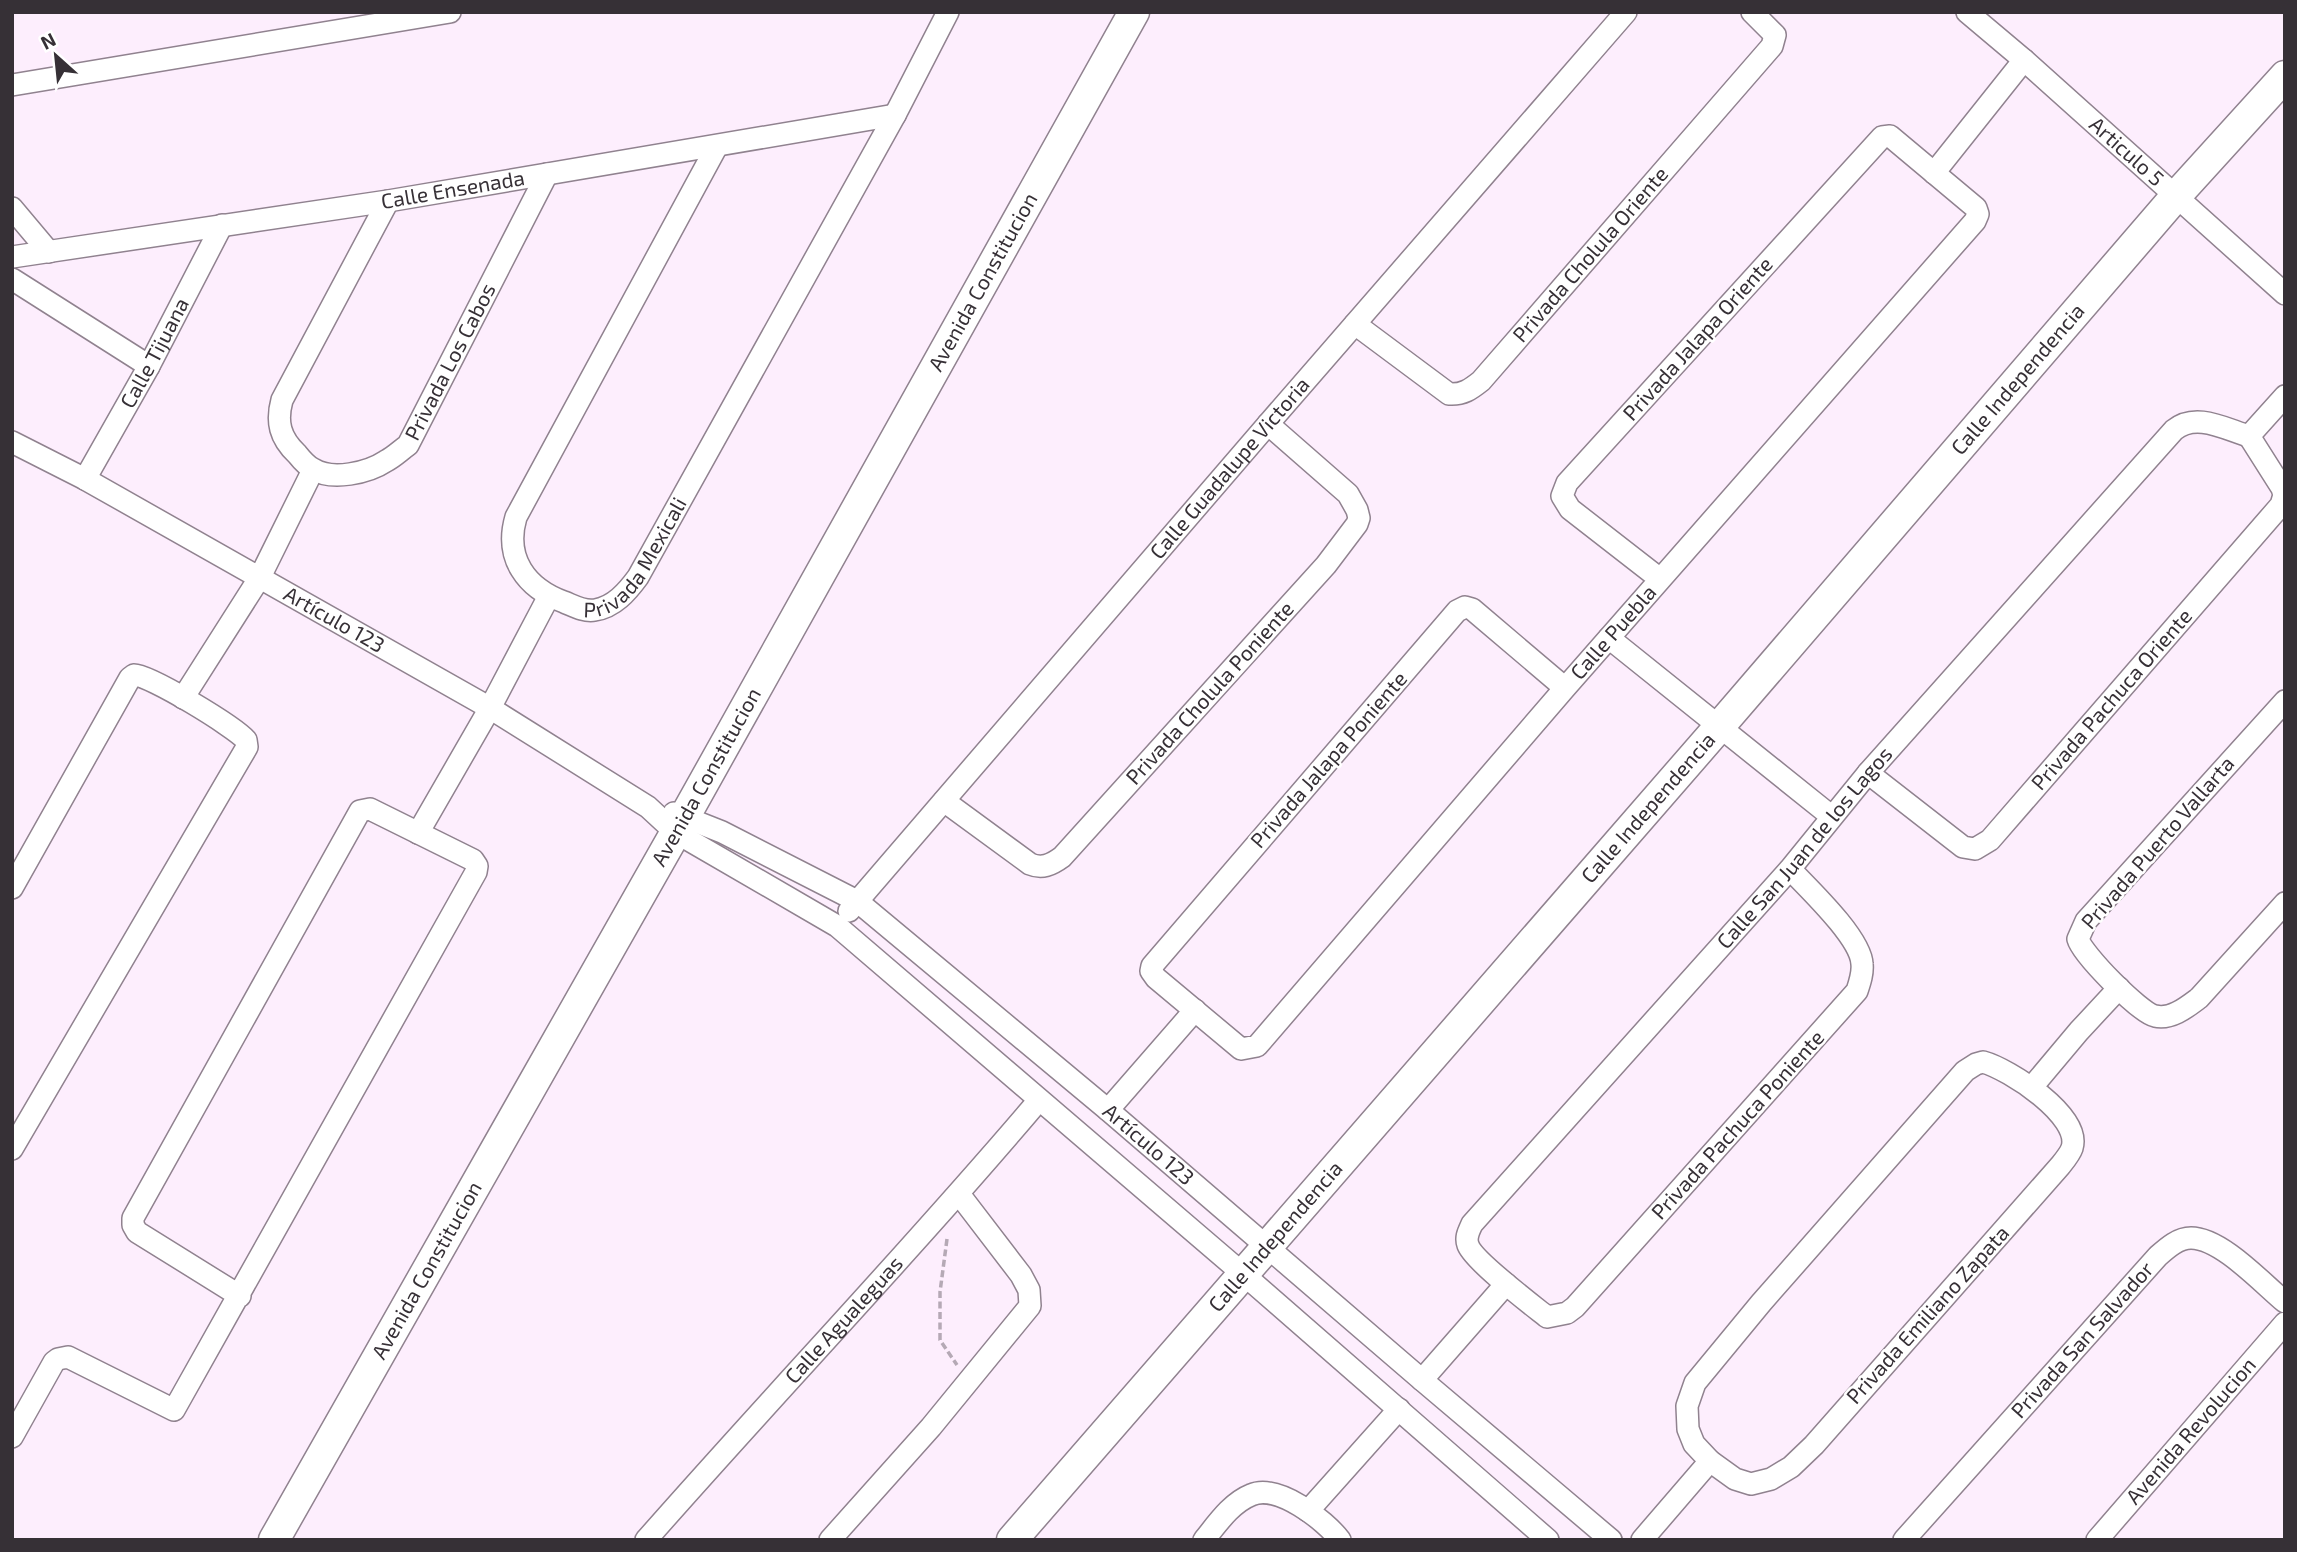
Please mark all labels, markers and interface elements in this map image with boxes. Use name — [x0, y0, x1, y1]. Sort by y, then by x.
north arrow — [21, 21, 91, 91]
text: N — [37, 27, 59, 54]
street label: Articulo 5 — [2085, 111, 2170, 190]
street label: Privada Cholula Oriente — [1507, 161, 1673, 347]
street label: Calle Ensenada — [379, 164, 526, 213]
street label: Avenida Constitucion — [922, 188, 1042, 375]
street label: Privada Jalapa Oriente — [1617, 251, 1777, 425]
street label: Privada Los Cabos — [399, 279, 500, 444]
street label: Calle Tijuana — [114, 293, 193, 412]
street label: Calle Independencia — [1945, 298, 2089, 459]
street label: Calle Guadalupe Victoria — [1144, 372, 1314, 563]
street label: Privada Mexicali — [583, 492, 691, 622]
street label: Calle Puebla — [1564, 579, 1661, 684]
street label: Artículo 123 — [280, 580, 390, 657]
street label: Privada Cholula Poniente — [1120, 595, 1298, 789]
street label: Privada Pachuca Oriente — [2025, 603, 2196, 794]
street label: Privada Jalapa Poniente — [1244, 666, 1411, 852]
street label: Avenida Constitucion — [645, 683, 765, 870]
street label: Calle Independencia — [1575, 727, 1720, 887]
street label: Calle San Juan de los Lagos — [1711, 741, 1897, 953]
street label: Privada Puerto Vallarta — [2075, 751, 2239, 933]
street label: Privada Pachuca Poniente — [1645, 1024, 1828, 1224]
street label: Artículo 123 — [1099, 1098, 1200, 1189]
street label: Calle Independencia — [1202, 1155, 1347, 1316]
street label: Avenida Constitucion — [365, 1176, 486, 1363]
street label: Privada Emiliano Zapata — [1840, 1220, 2013, 1408]
street label: Calle Agualeguas — [779, 1250, 907, 1388]
street label: Privada San Salvador — [2005, 1256, 2158, 1423]
street label: Avenida Revolucion — [2120, 1352, 2260, 1508]

